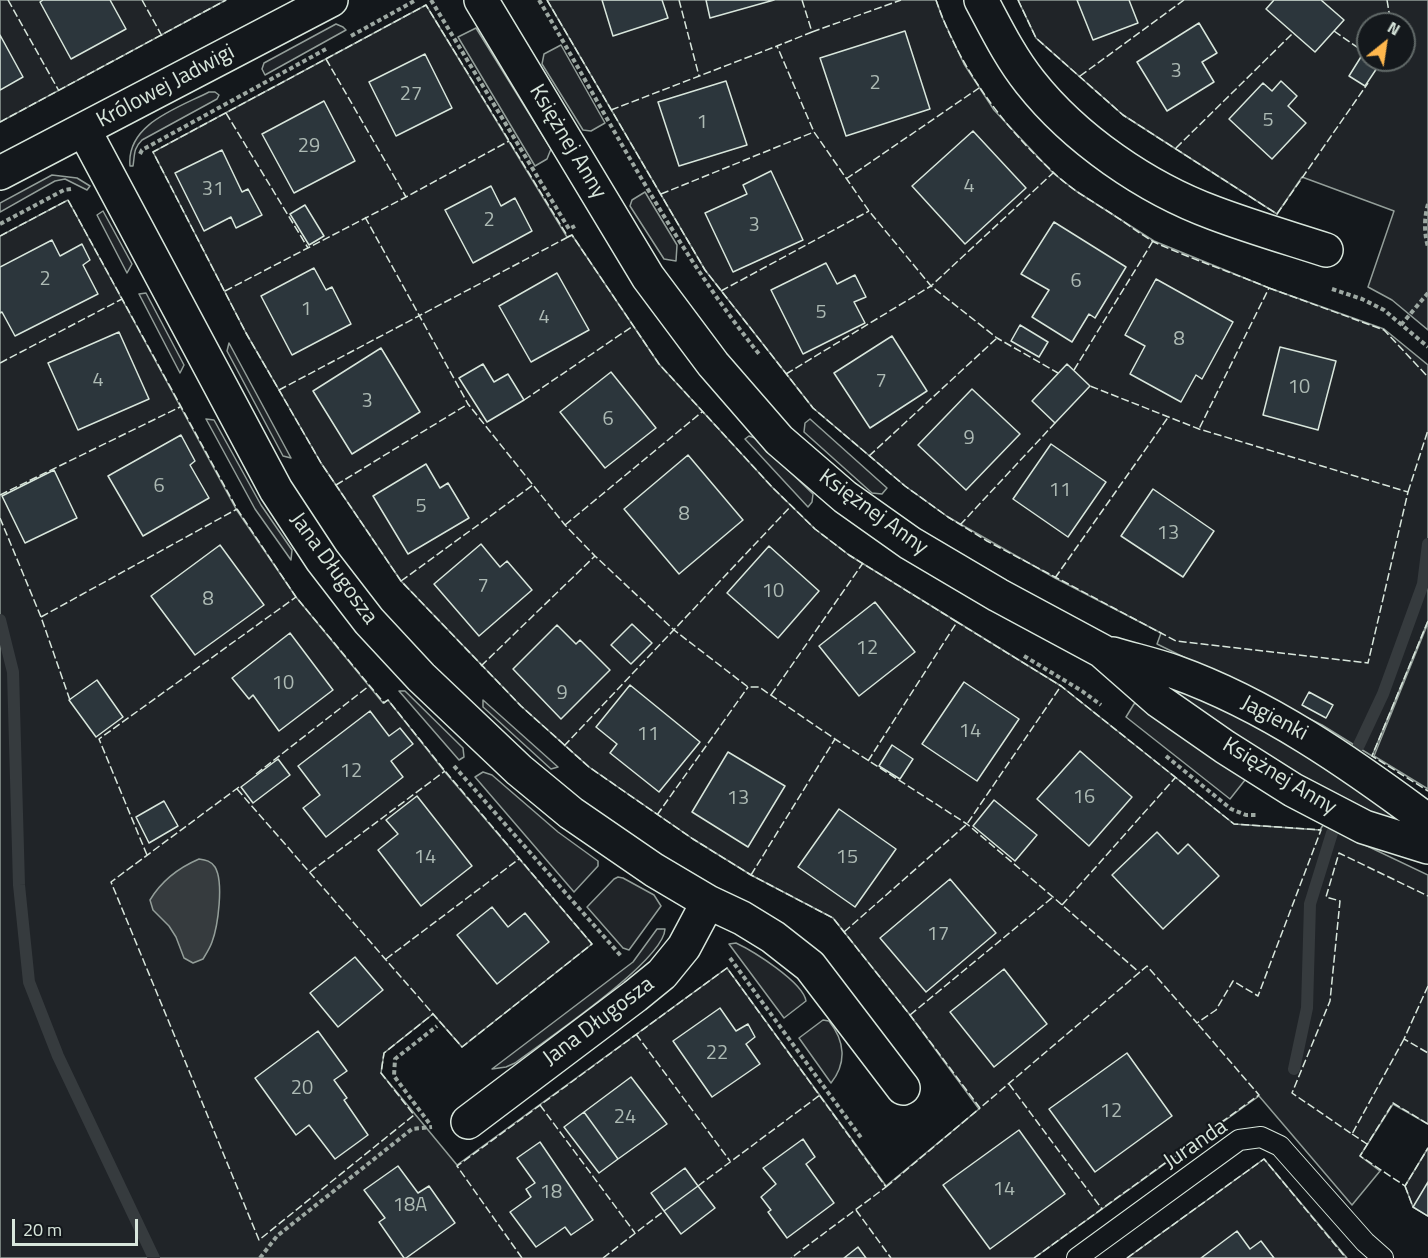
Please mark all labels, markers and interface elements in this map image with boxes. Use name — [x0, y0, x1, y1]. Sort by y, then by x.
north arrow — [1356, 12, 1416, 72]
text: N — [1383, 15, 1405, 41]
street label: Królowej Jadwigi — [93, 40, 239, 134]
house number: 3 — [1170, 60, 1182, 84]
house number: 2 — [869, 72, 881, 96]
street label: Księżnej Anny — [523, 80, 611, 204]
house number: 27 — [400, 83, 422, 107]
house number: 5 — [1262, 109, 1274, 133]
house number: 1 — [696, 111, 708, 135]
house number: 29 — [298, 135, 320, 159]
house number: 4 — [963, 175, 975, 199]
house number: 31 — [202, 178, 224, 202]
house number: 2 — [483, 209, 495, 233]
house number: 3 — [748, 214, 760, 238]
house number: 2 — [39, 268, 51, 292]
house number: 6 — [1070, 270, 1082, 294]
house number: 1 — [300, 298, 312, 322]
house number: 5 — [815, 301, 827, 325]
house number: 4 — [538, 306, 550, 330]
house number: 8 — [1173, 328, 1185, 352]
house number: 4 — [92, 369, 104, 393]
house number: 7 — [875, 370, 887, 394]
house number: 10 — [1288, 376, 1310, 400]
house number: 3 — [361, 390, 373, 414]
house number: 6 — [602, 408, 614, 432]
house number: 9 — [963, 427, 975, 451]
street label: Księżnej Anny — [813, 465, 933, 561]
house number: 6 — [153, 475, 165, 499]
house number: 11 — [1049, 479, 1071, 503]
house number: 5 — [415, 495, 427, 519]
house number: 8 — [678, 503, 690, 527]
street label: Jana Długosza — [284, 508, 382, 630]
house number: 13 — [1157, 522, 1179, 546]
house number: 7 — [477, 575, 489, 599]
house number: 10 — [762, 580, 784, 604]
house number: 8 — [202, 588, 214, 612]
house number: 12 — [856, 637, 878, 661]
house number: 10 — [272, 672, 294, 696]
house number: 9 — [556, 682, 568, 706]
street label: Jagienki — [1236, 690, 1312, 748]
house number: 14 — [959, 720, 981, 744]
house number: 11 — [637, 723, 659, 747]
street label: Księżnej Anny — [1217, 733, 1341, 821]
house number: 12 — [340, 760, 362, 784]
house number: 16 — [1073, 786, 1095, 810]
house number: 13 — [727, 787, 749, 811]
house number: 14 — [414, 846, 436, 870]
house number: 15 — [836, 846, 858, 870]
house number: 17 — [927, 923, 949, 947]
street label: Jana Długosza — [538, 972, 660, 1072]
house number: 22 — [706, 1042, 728, 1066]
house number: 20 — [291, 1077, 313, 1101]
house number: 12 — [1100, 1100, 1122, 1124]
house number: 24 — [614, 1106, 636, 1130]
street label: Juranda — [1159, 1114, 1233, 1176]
house number: 14 — [993, 1178, 1015, 1202]
house number: 18 — [540, 1181, 562, 1205]
house number: 18A — [393, 1194, 427, 1218]
scale bar — [15, 1207, 141, 1245]
text: 20 m — [23, 1216, 62, 1243]

